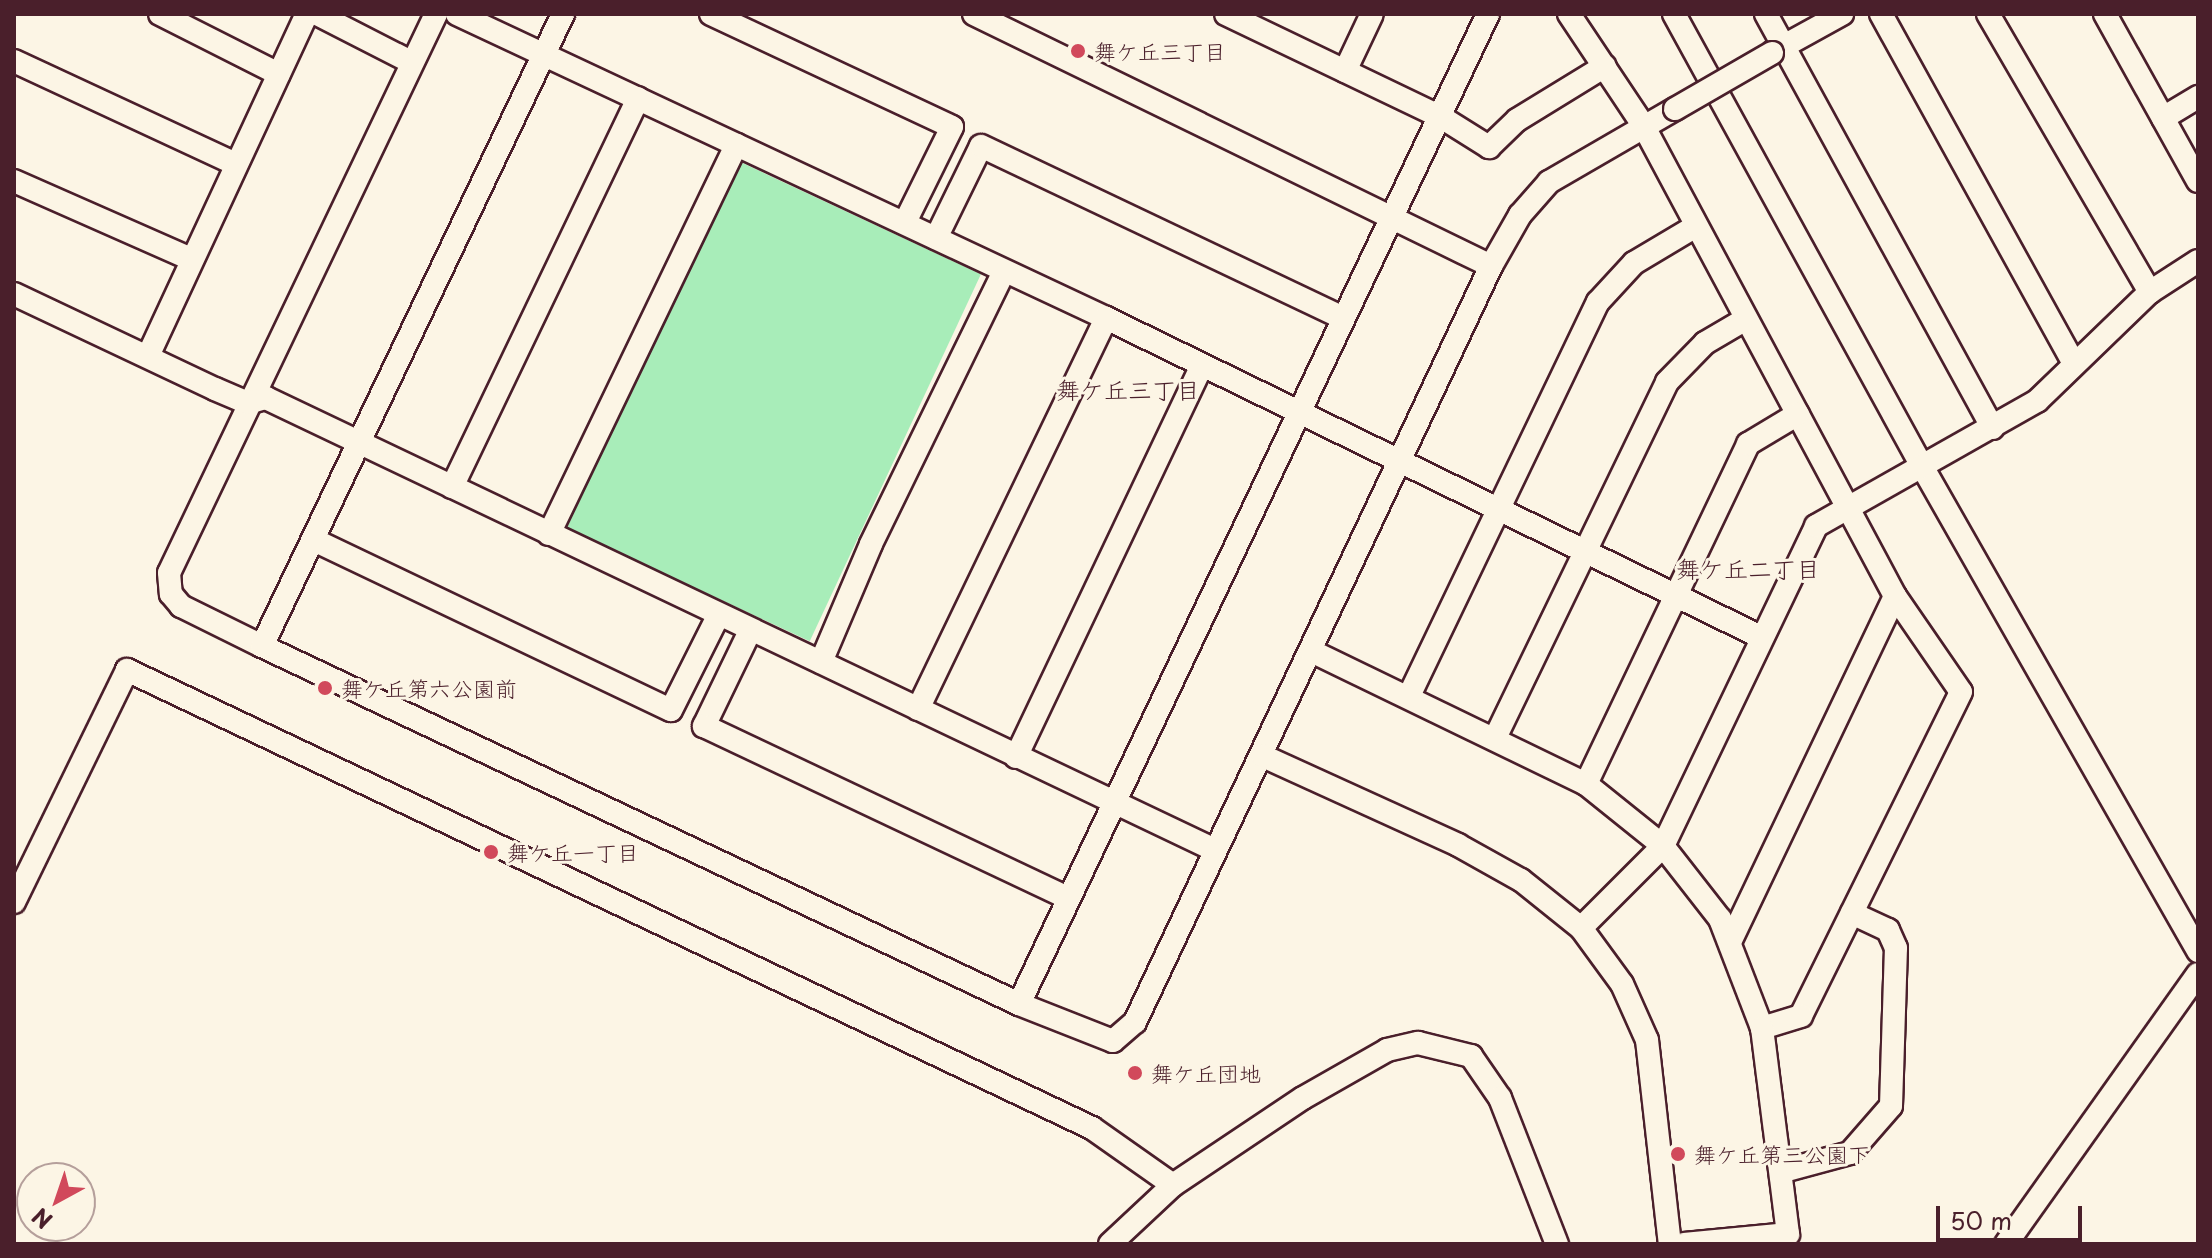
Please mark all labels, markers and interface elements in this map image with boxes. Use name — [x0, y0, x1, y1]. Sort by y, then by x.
place label: 舞ケ丘三丁目 — [1094, 38, 1226, 64]
marker: 舞ケ丘三丁目 — [1069, 42, 1087, 60]
district label: 舞ケ丘三丁目 — [1056, 376, 1200, 404]
district label: 舞ケ丘二丁目 — [1676, 555, 1820, 583]
place label: 舞ケ丘第六公園前 — [341, 675, 517, 701]
marker: 舞ケ丘第六公園前 — [316, 679, 334, 697]
place label: 舞ケ丘一丁目 — [507, 839, 639, 865]
marker: 舞ケ丘一丁目 — [482, 843, 500, 861]
place label: 舞ケ丘団地 — [1151, 1060, 1261, 1086]
marker: 舞ケ丘団地 — [1126, 1064, 1144, 1082]
place label: 舞ケ丘第三公園下 — [1694, 1141, 1870, 1167]
marker: 舞ケ丘第三公園下 — [1669, 1145, 1687, 1163]
north arrow — [16, 1162, 96, 1242]
scale bar — [1940, 1190, 2086, 1240]
text: N — [24, 1201, 59, 1237]
text: 50 m — [1950, 1202, 2012, 1238]

